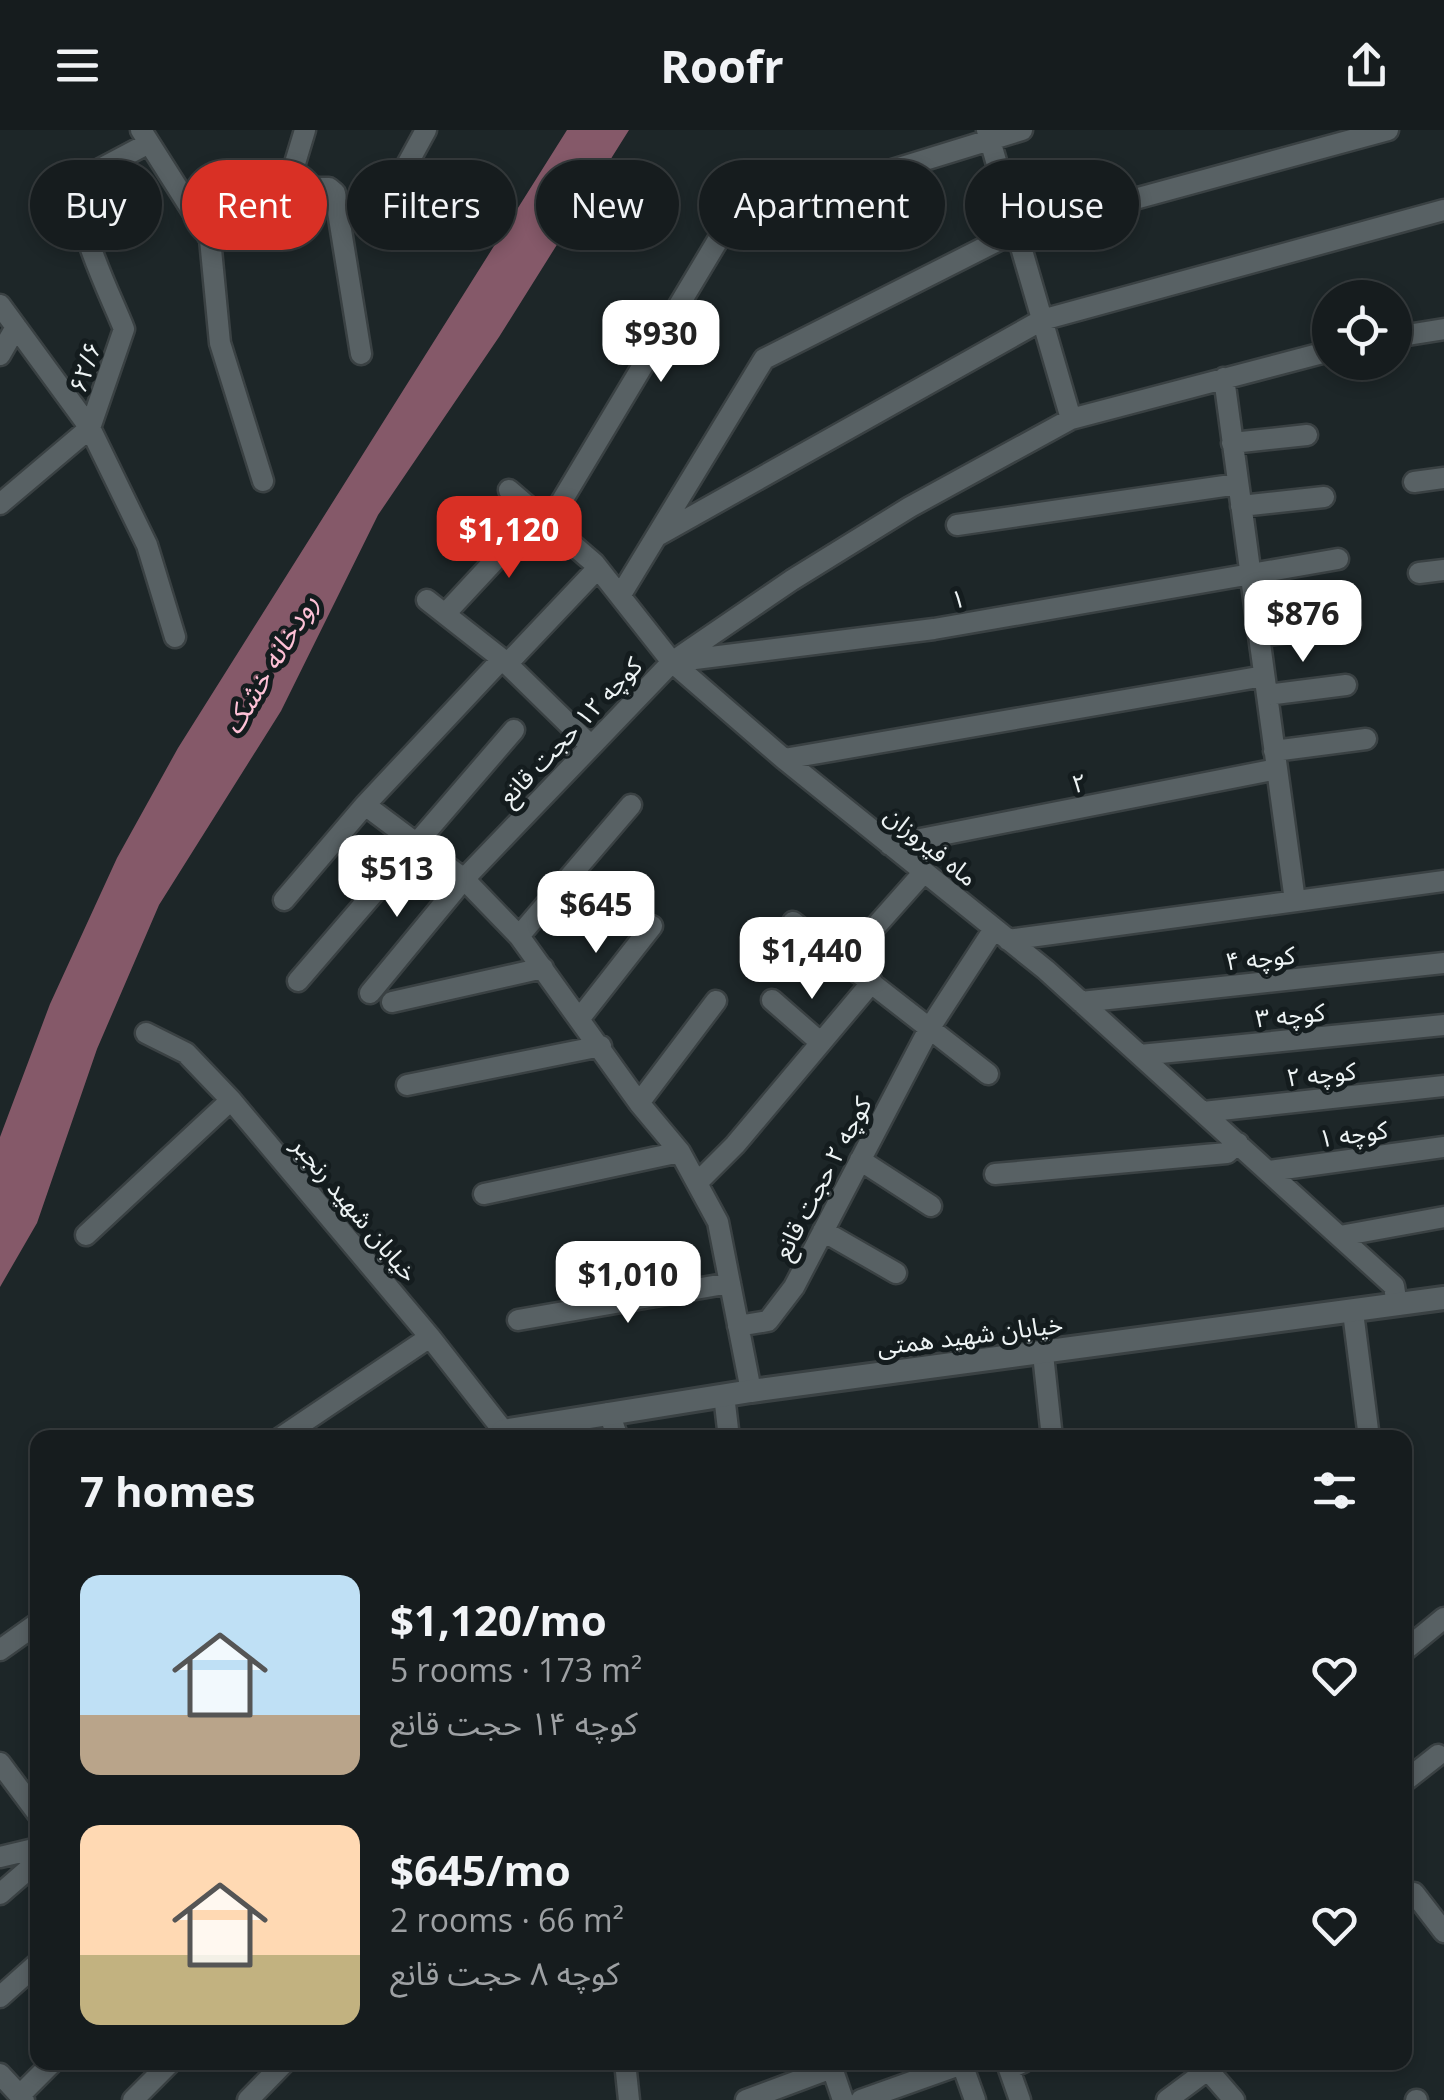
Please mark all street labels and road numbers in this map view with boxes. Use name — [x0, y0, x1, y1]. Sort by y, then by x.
street label: ۶۲/۶ — [60, 337, 109, 397]
street label: ۱ — [948, 580, 968, 616]
street label: کوچه ۱۲ حجت قانع — [490, 648, 651, 814]
street label: ۲ — [1069, 764, 1089, 800]
street label: ماه فیروزان — [878, 797, 985, 893]
street label: کوچه ۴ — [1223, 936, 1297, 978]
street label: کوچه ۳ — [1253, 993, 1327, 1035]
street label: کوچه ۲ — [1284, 1052, 1358, 1094]
street label: کوچه ۲ حجت قانع — [764, 1090, 881, 1266]
street label: کوچه ۱ — [1316, 1111, 1390, 1155]
street label: خیابان شهید رنجبر — [284, 1128, 427, 1288]
street label: خیابان شهید همتی — [875, 1306, 1065, 1362]

